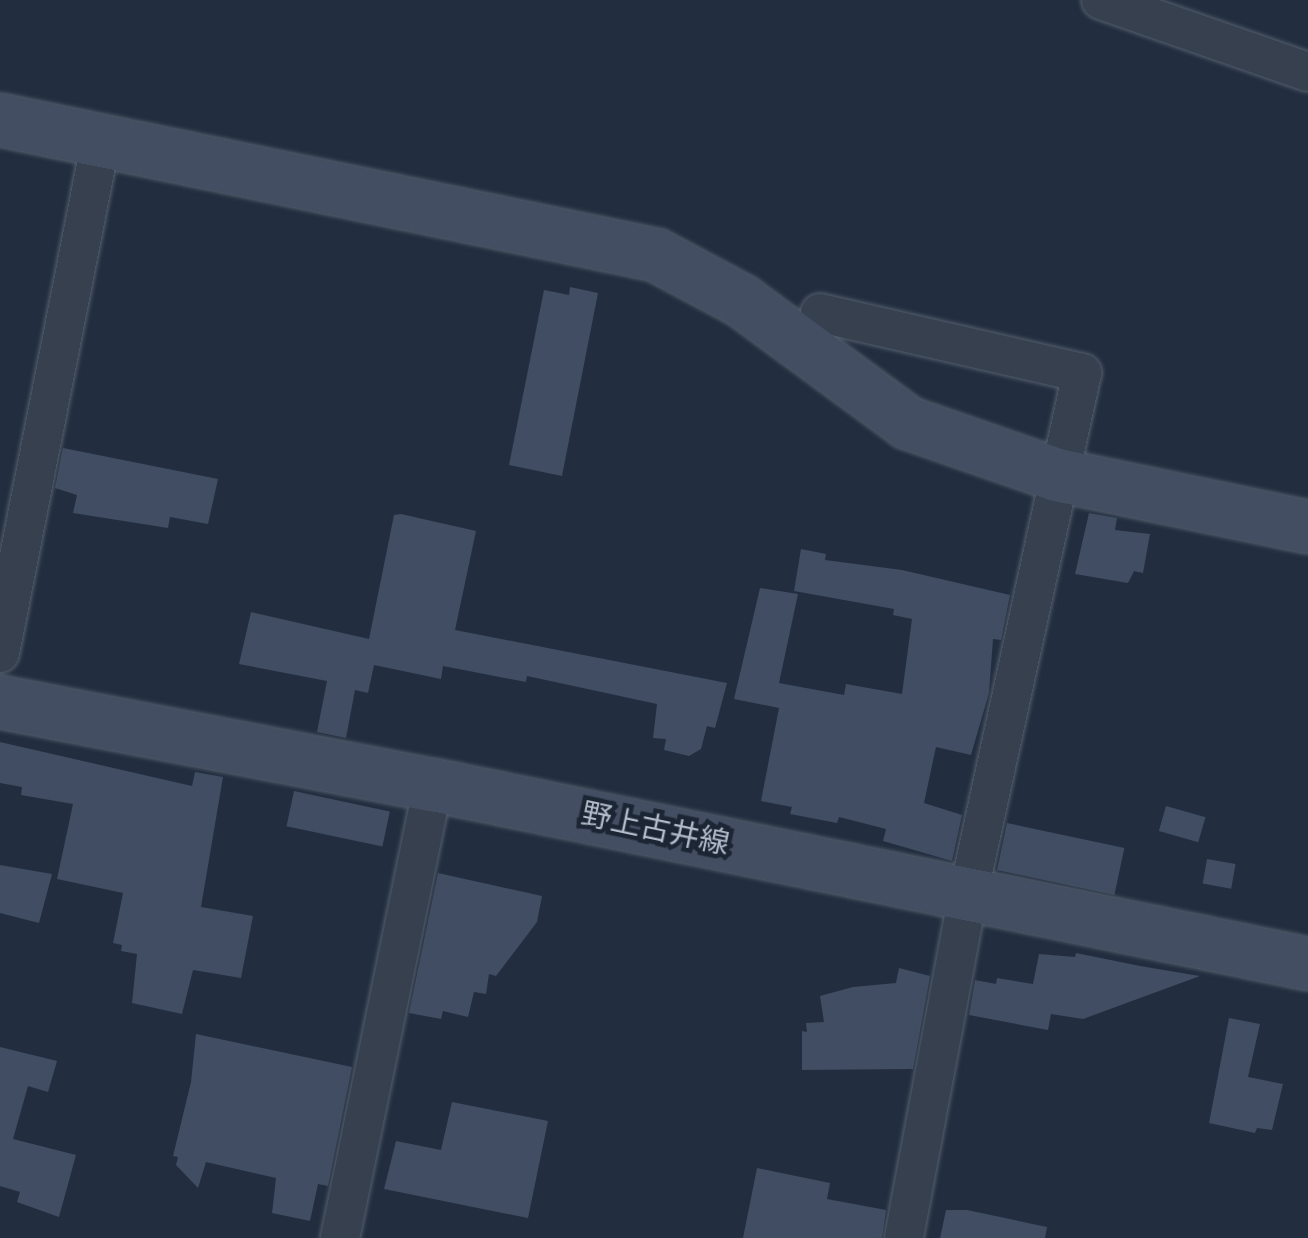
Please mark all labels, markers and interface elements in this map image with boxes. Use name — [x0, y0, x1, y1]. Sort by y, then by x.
street label: 野上古井線 — [578, 797, 732, 863]

